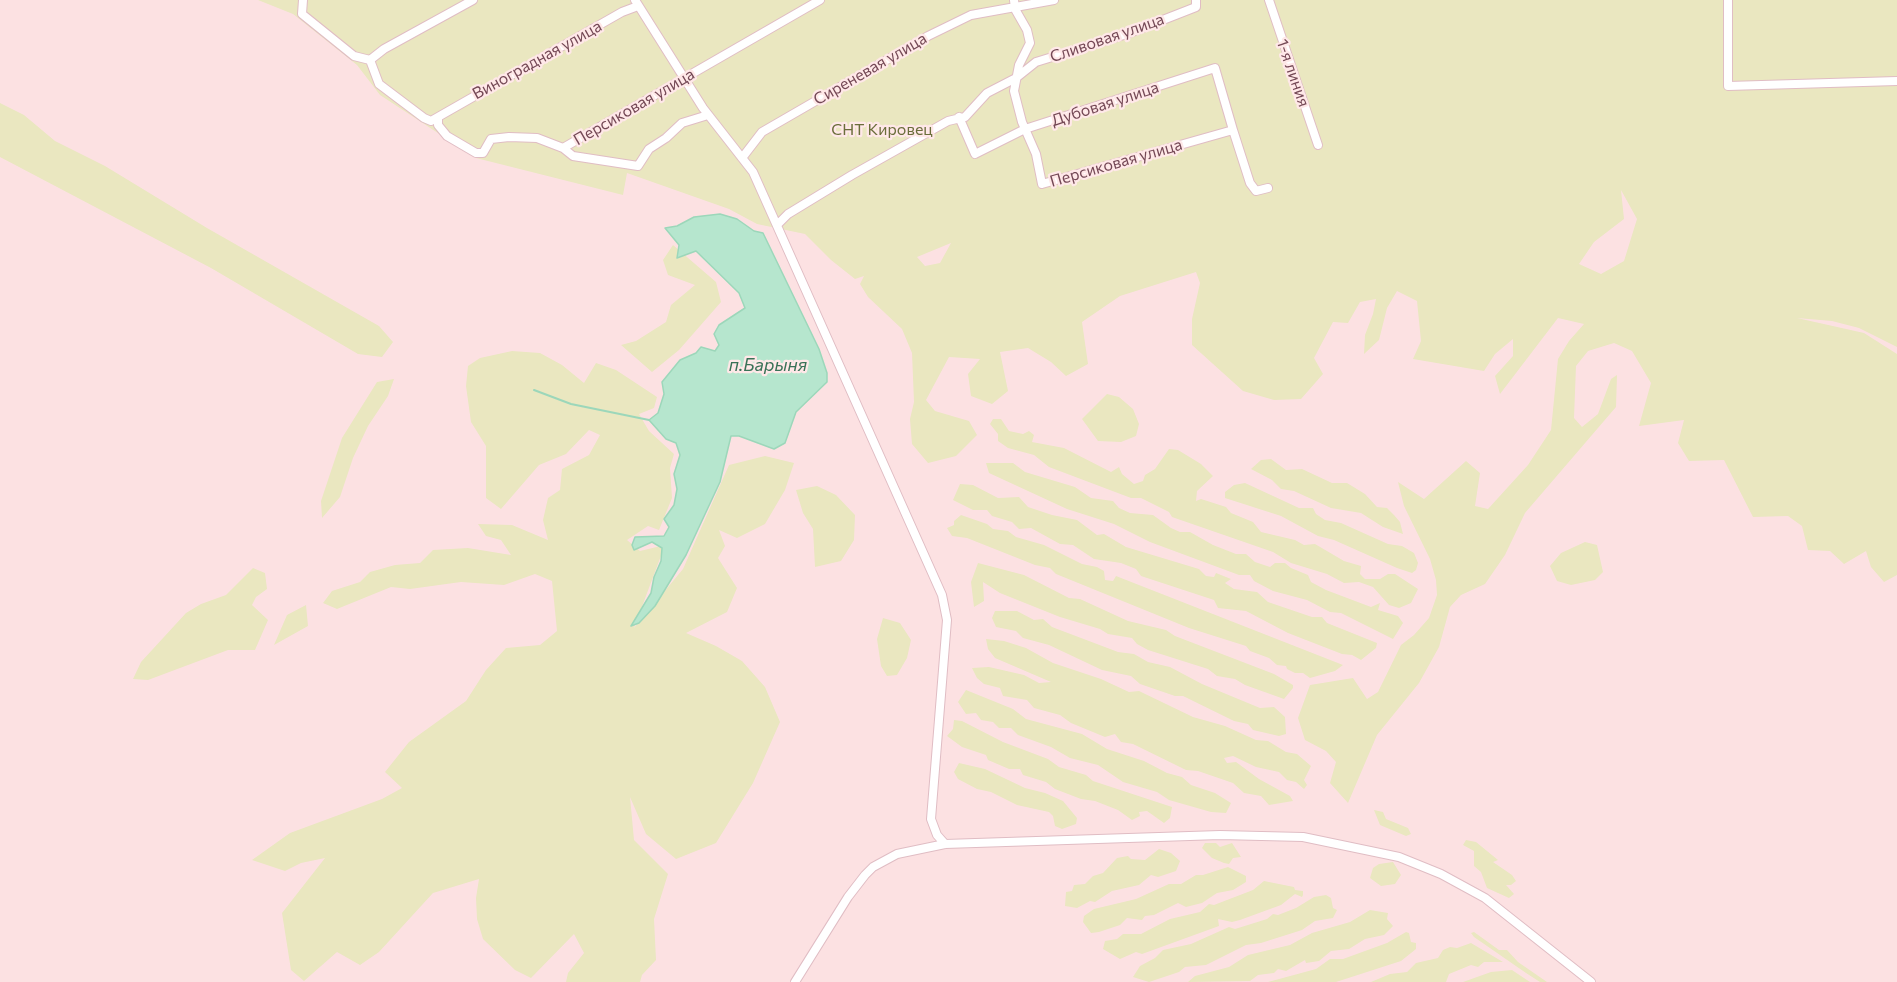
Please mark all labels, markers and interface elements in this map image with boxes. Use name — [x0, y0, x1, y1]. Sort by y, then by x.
street label: Сливовая улица — [1047, 9, 1167, 67]
street label: Виноградная улица — [469, 16, 605, 104]
street label: Сиреневая улица — [810, 29, 930, 109]
street label: 1-я линия — [1272, 37, 1314, 109]
street label: Персиковая улица — [570, 65, 698, 149]
street label: Дубовая улица — [1049, 78, 1161, 130]
park label: СНТ Кировец — [831, 120, 933, 140]
street label: Персиковая улица — [1048, 135, 1184, 191]
water label: п.Барыня — [729, 354, 807, 376]

